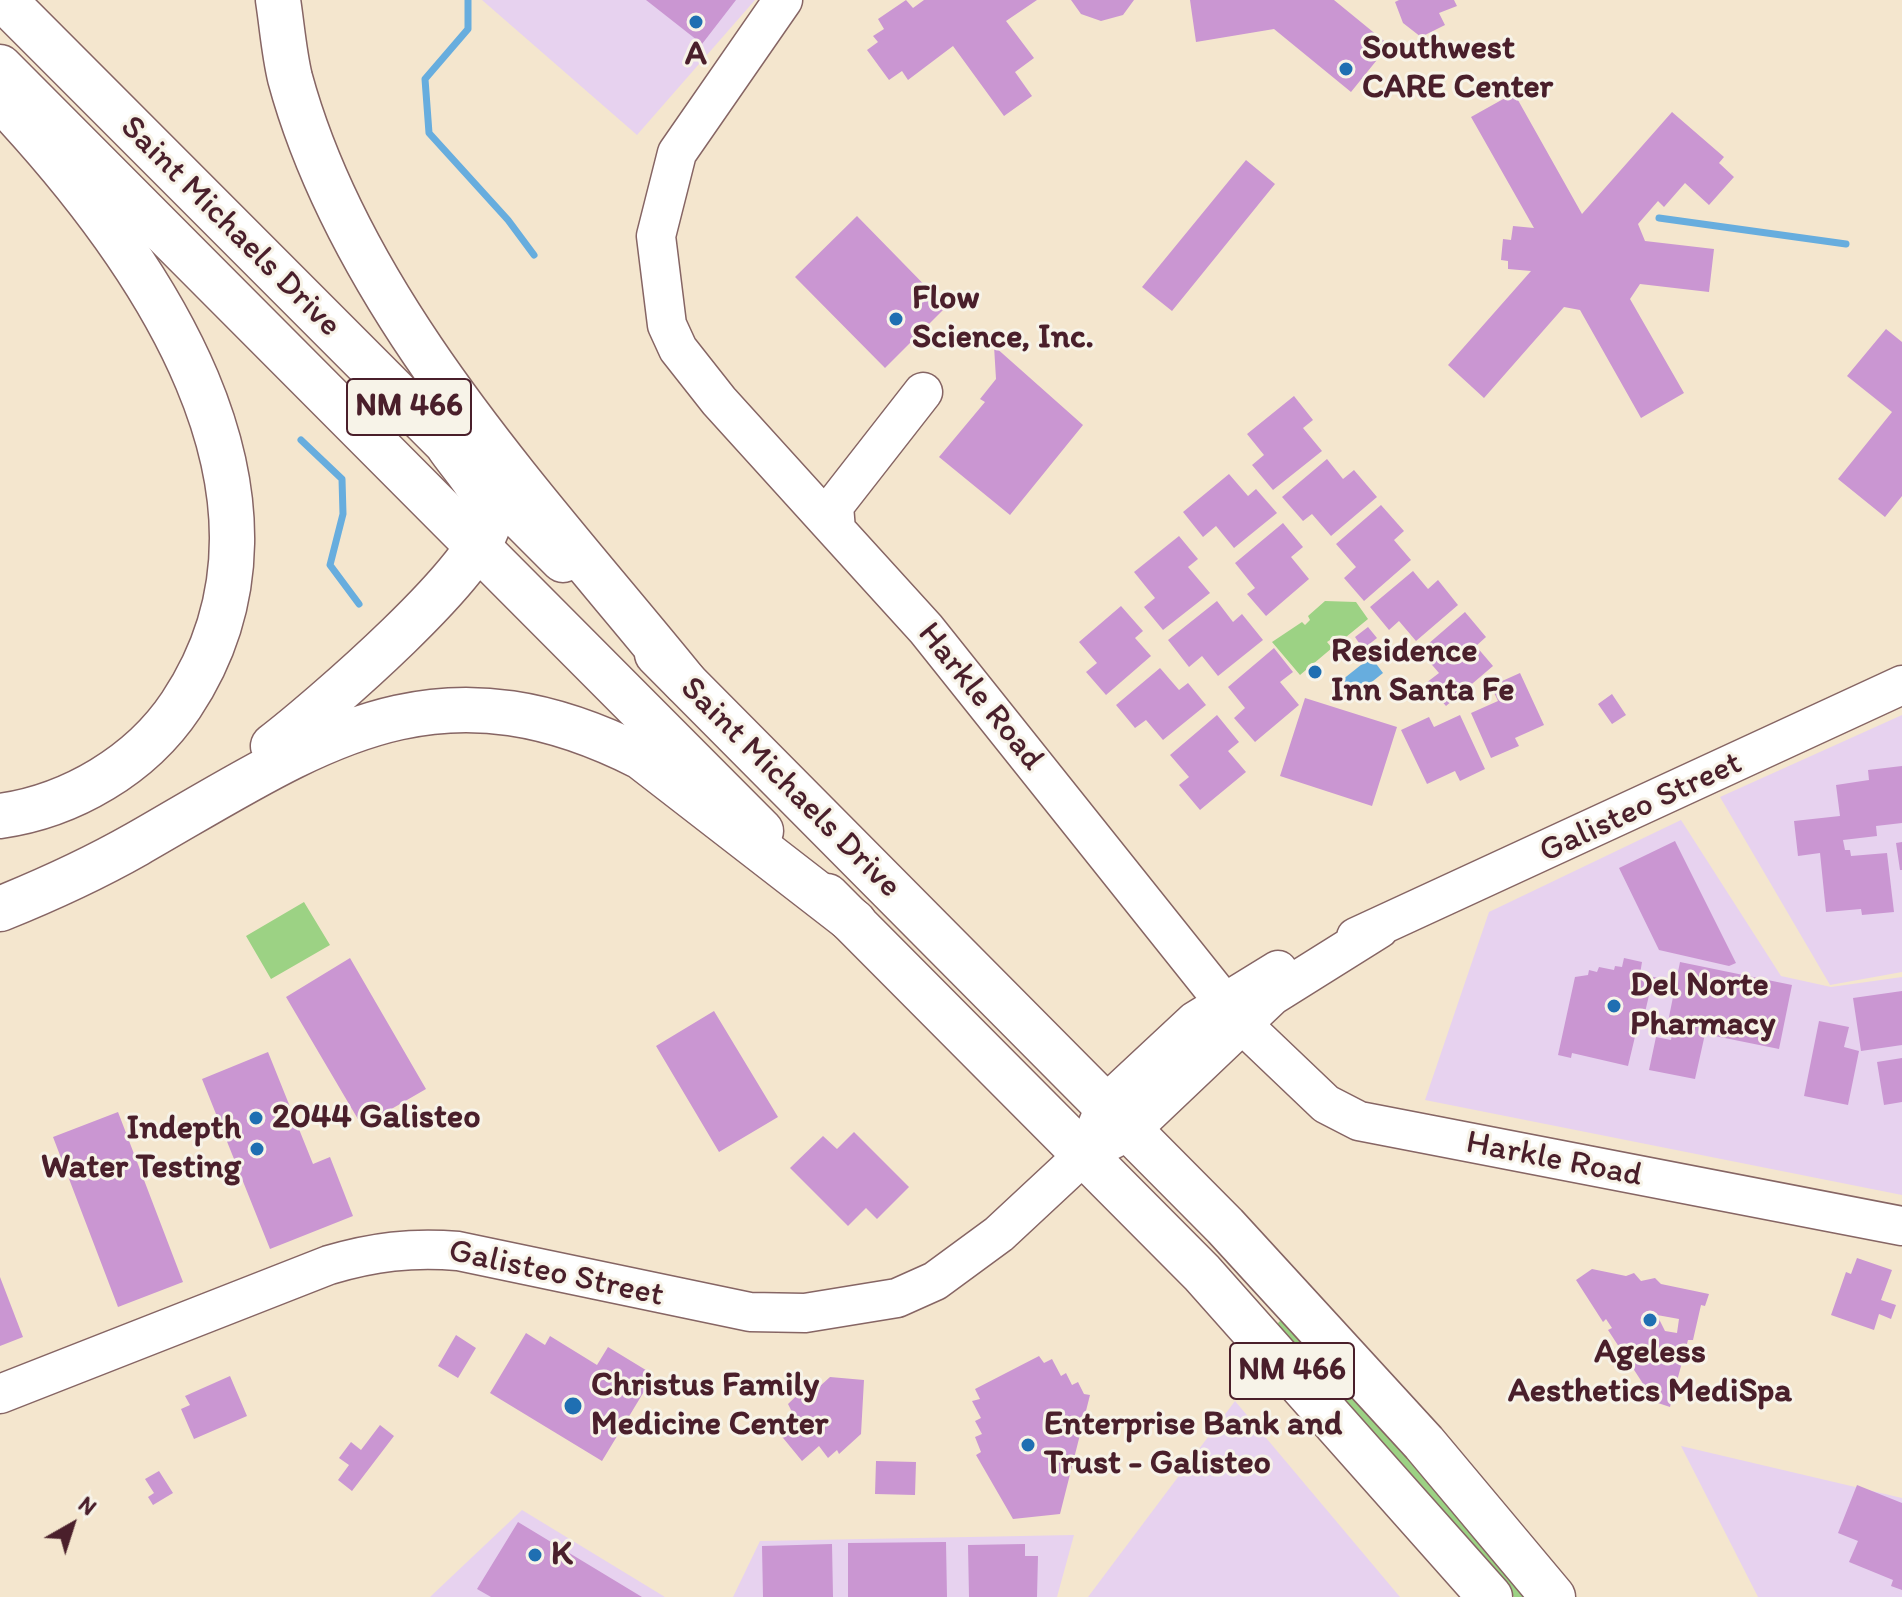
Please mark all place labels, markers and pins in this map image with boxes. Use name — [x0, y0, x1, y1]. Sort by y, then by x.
marker: A — [687, 13, 705, 31]
place label: Southwest CARE Center — [1362, 29, 1553, 108]
place label: A — [685, 35, 707, 75]
marker: Southwest CARE Center — [1337, 60, 1355, 78]
place label: Flow Science, Inc. — [912, 279, 1094, 358]
marker: Flow Science, Inc. — [887, 310, 905, 328]
place label: Residence Inn Santa Fe — [1331, 632, 1514, 712]
marker: Residence Inn Santa Fe — [1306, 663, 1324, 681]
place label: Del Norte Pharmacy — [1630, 966, 1775, 1046]
marker: Del Norte Pharmacy — [1605, 997, 1623, 1015]
place label: 2044 Galisteo — [272, 1098, 481, 1138]
place label: Indepth Water Testing — [41, 1109, 241, 1188]
marker: 2044 Galisteo — [247, 1109, 265, 1127]
marker: Indepth Water Testing — [248, 1140, 266, 1158]
marker: Ageless Aesthetics MediSpa — [1641, 1311, 1659, 1329]
place label: Ageless Aesthetics MediSpa — [1508, 1333, 1792, 1412]
place label: Christus Family Medicine Center — [591, 1366, 828, 1446]
marker: Christus Family Medicine Center — [562, 1395, 584, 1417]
place label: Enterprise Bank and Trust - Galisteo — [1044, 1405, 1342, 1484]
marker: Enterprise Bank and Trust - Galisteo — [1019, 1436, 1037, 1454]
place label: K — [551, 1535, 573, 1575]
marker: K — [526, 1546, 544, 1564]

